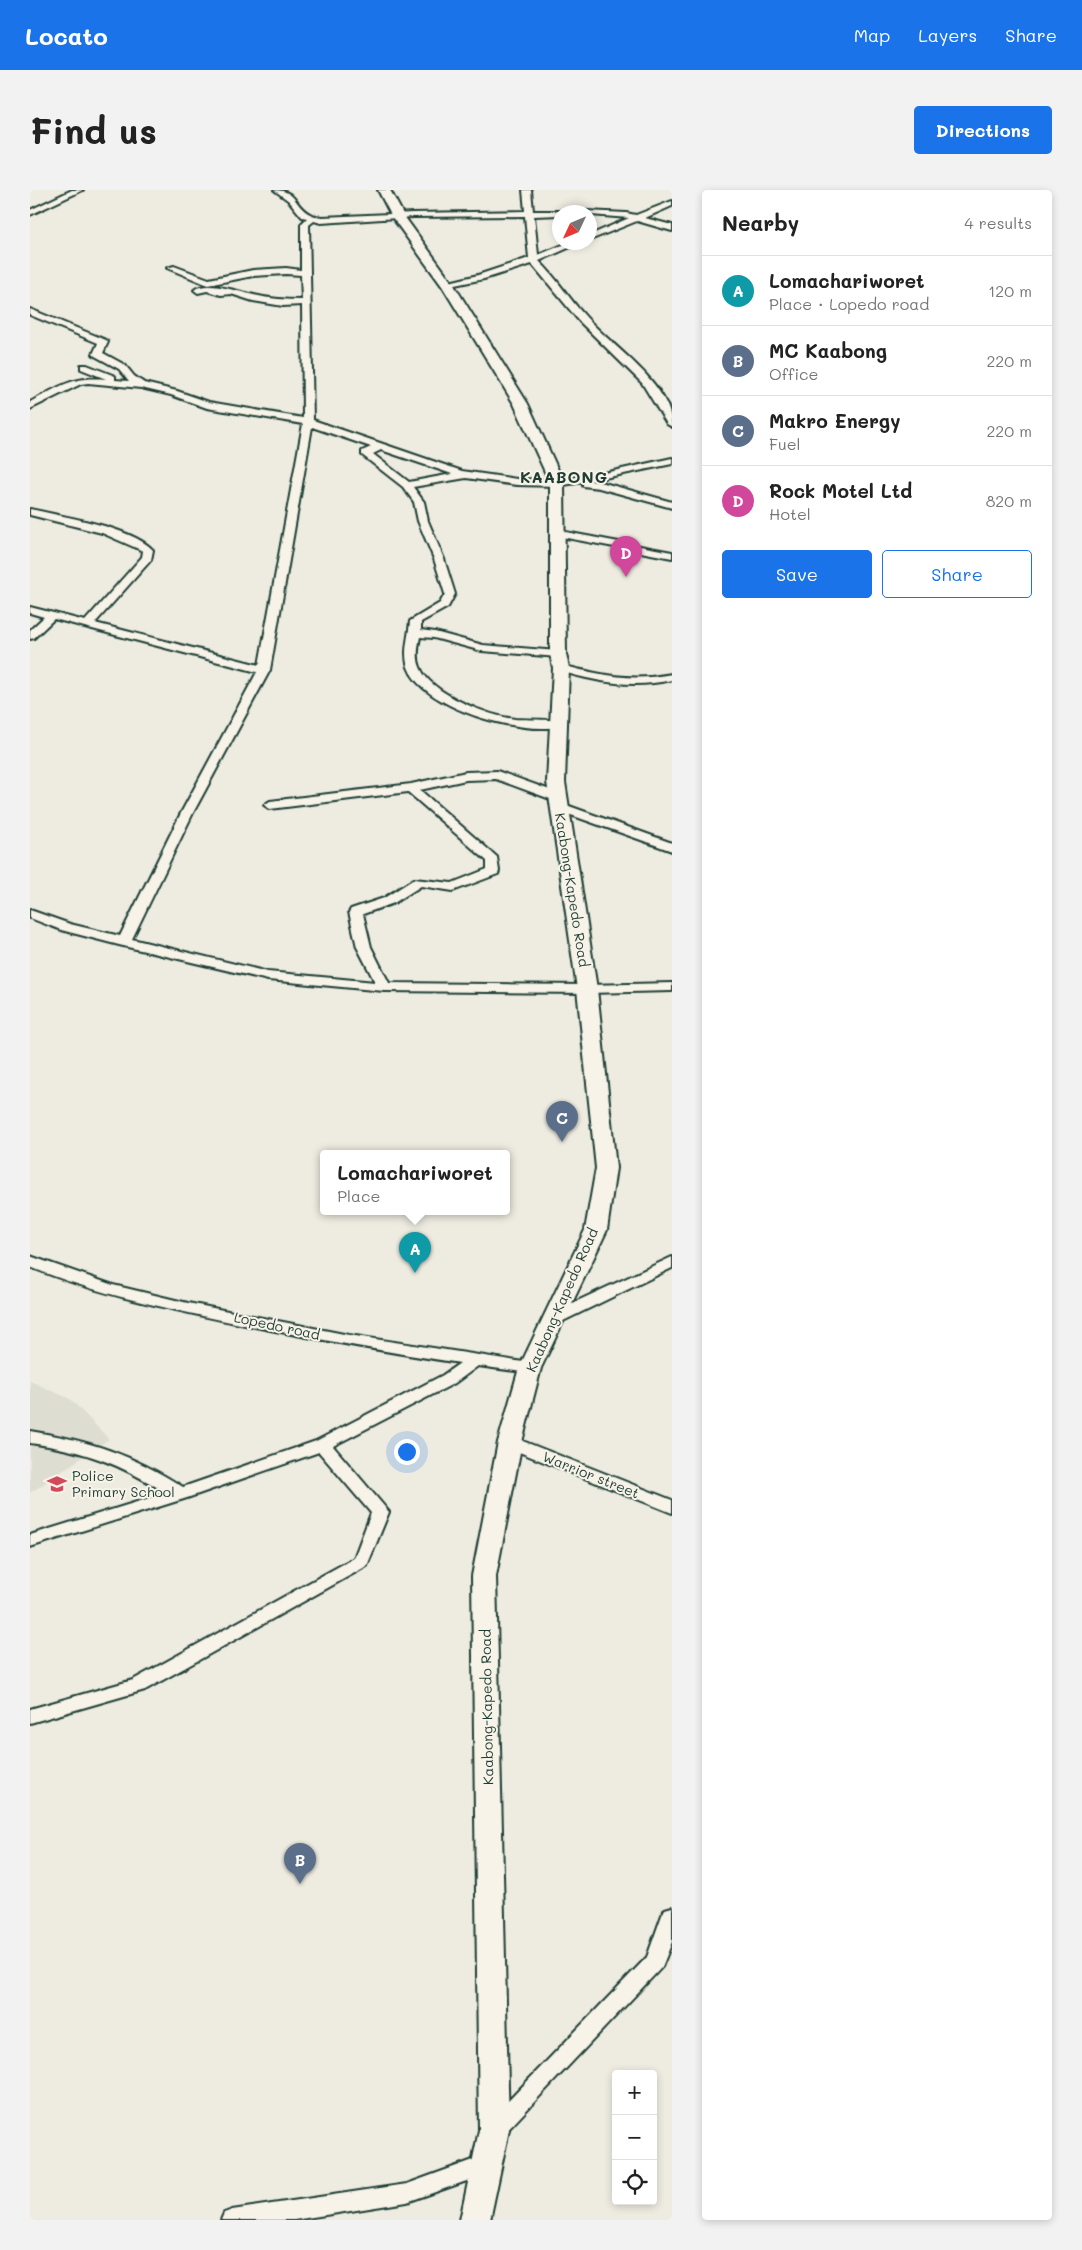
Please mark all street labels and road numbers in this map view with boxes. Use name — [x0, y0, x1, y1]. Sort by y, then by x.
street label: Kaabong-Kapedo Road — [551, 811, 594, 969]
street label: Kaabong-Kapedo Road — [521, 1225, 602, 1375]
street label: Lopedo road — [232, 1307, 322, 1344]
street label: Warrior street — [540, 1447, 642, 1503]
street label: Kaabong-Kapedo Road — [476, 1629, 497, 1785]

